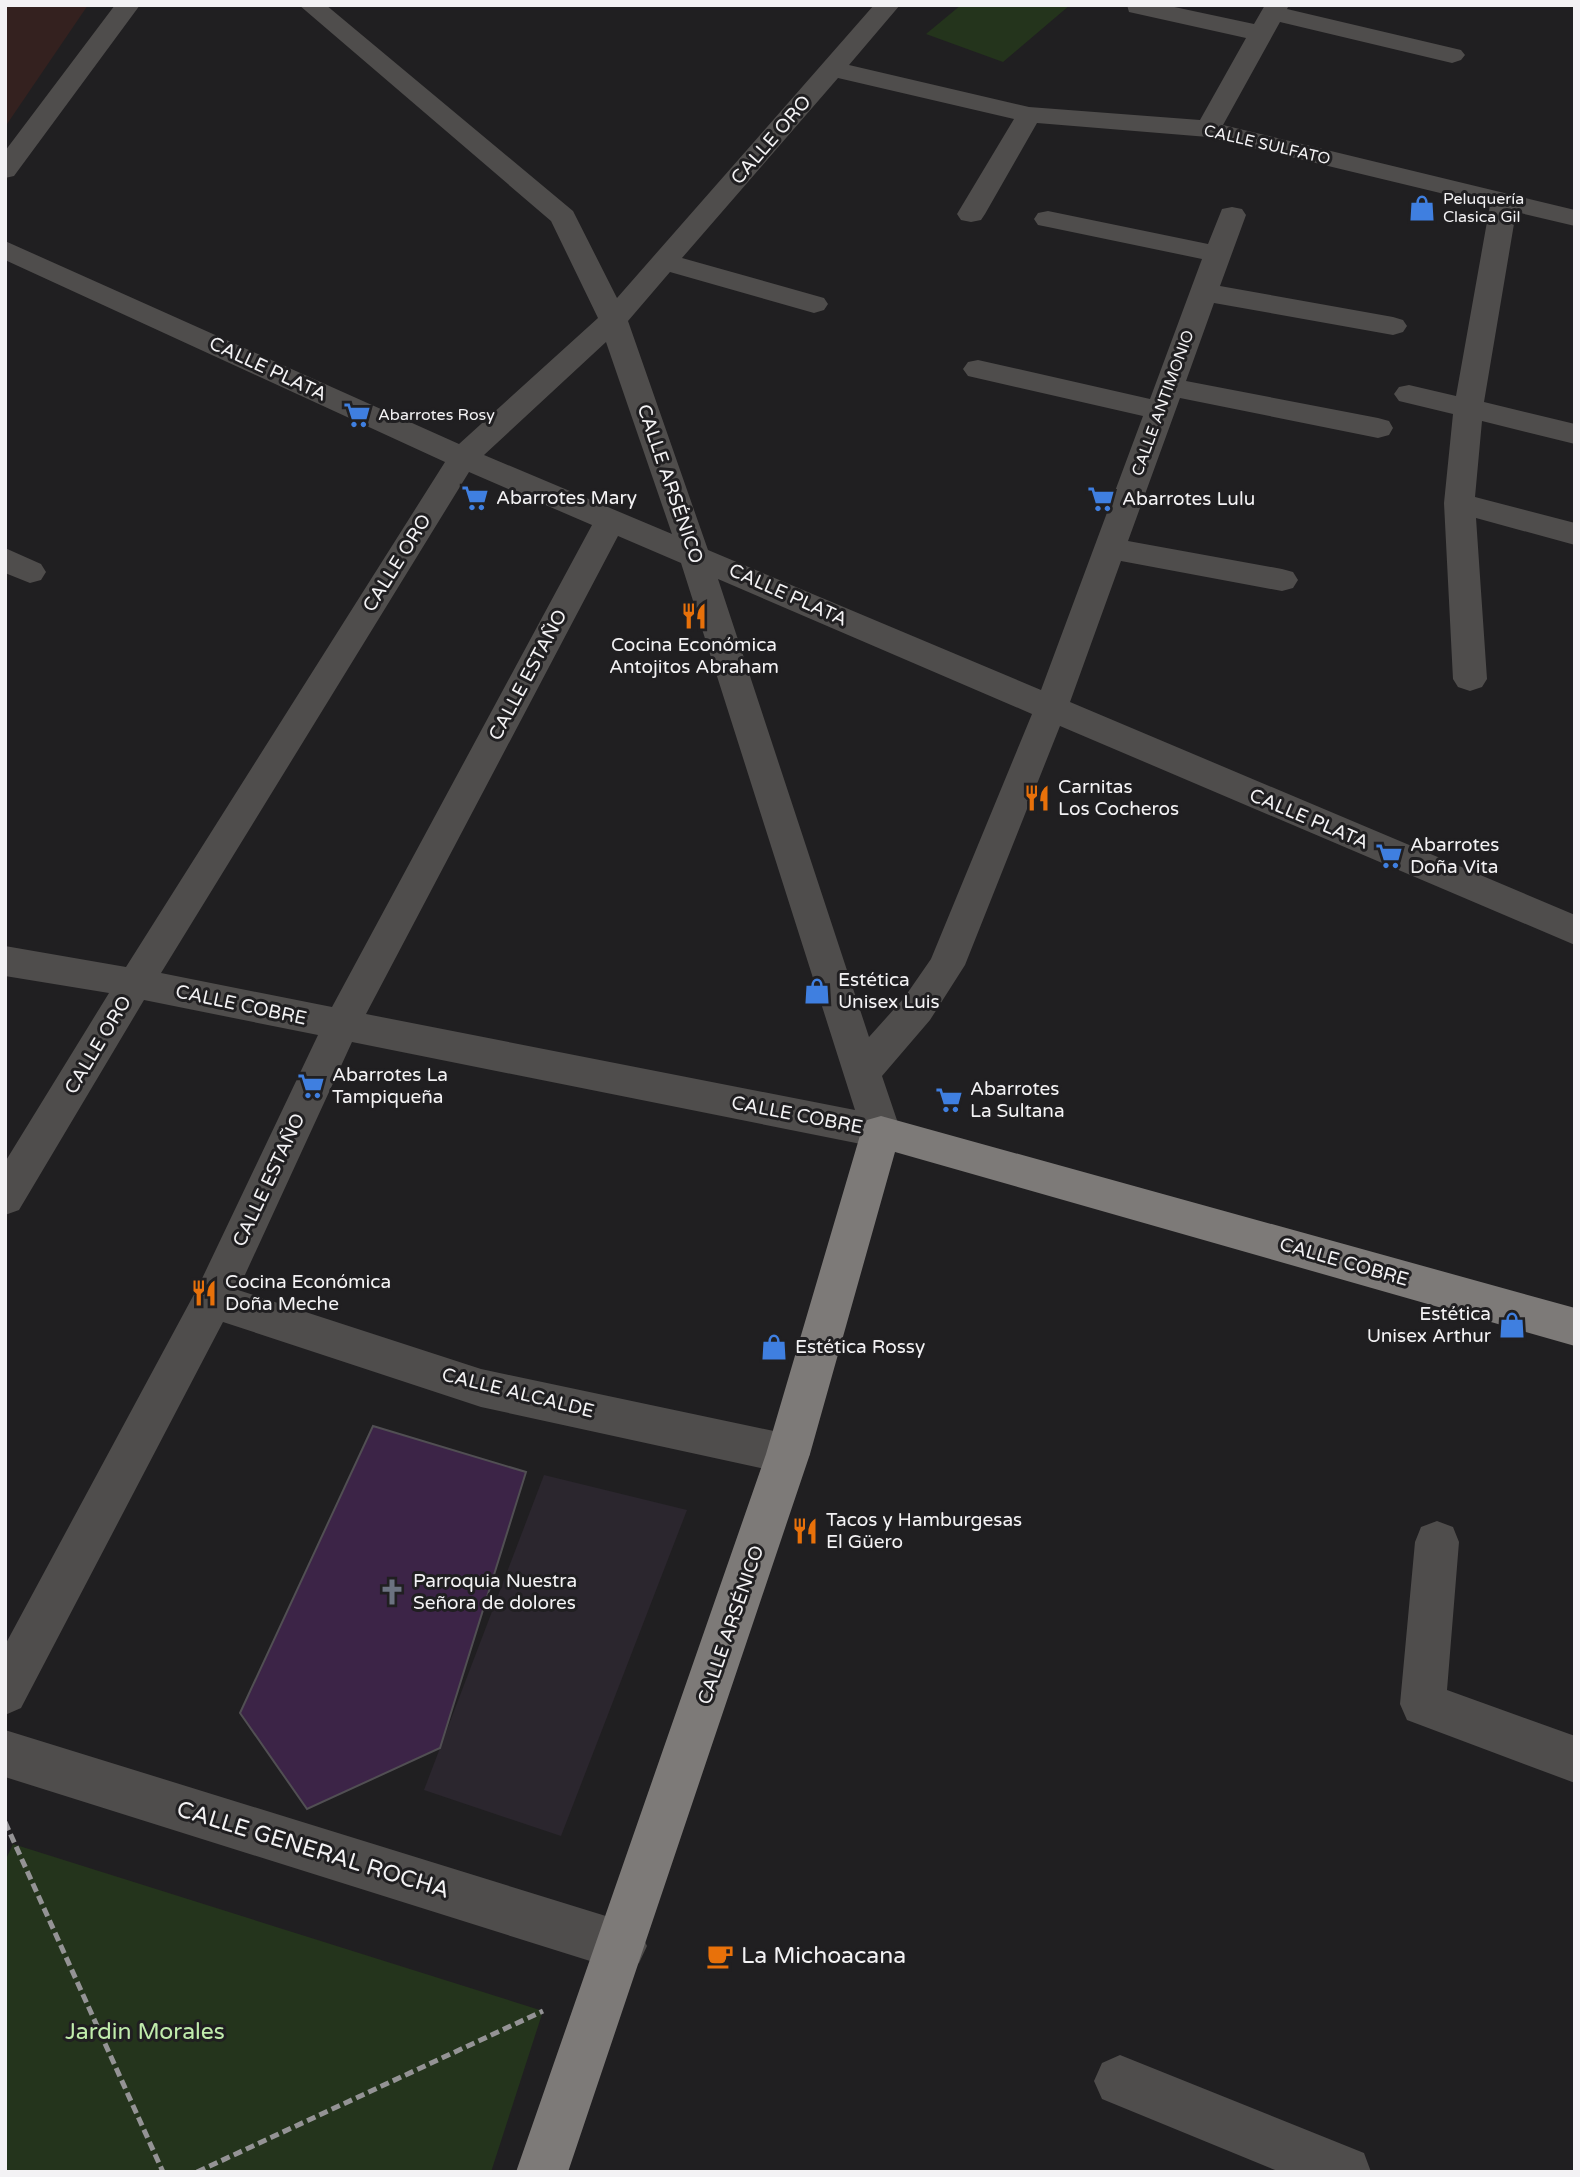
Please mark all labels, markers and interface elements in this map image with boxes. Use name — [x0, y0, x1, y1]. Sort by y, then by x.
street label: CALLE ORO — [726, 91, 816, 189]
street label: CALLE SULFATO — [1202, 121, 1332, 169]
place label: Peluquería Clasica Gil — [1443, 189, 1524, 227]
shop icon: Peluquería Clasica Gil — [1407, 193, 1437, 223]
street label: CALLE ANTIMONIO — [1127, 327, 1199, 479]
street label: CALLE PLATA — [206, 332, 330, 406]
supermarket icon: Abarrotes Rosy — [342, 400, 372, 430]
street label: CALLE ARSÉNICO — [632, 402, 708, 566]
place label: Abarrotes Rosy — [378, 405, 495, 425]
supermarket icon: Abarrotes Mary — [460, 483, 490, 513]
supermarket icon: Abarrotes Lulu — [1086, 484, 1116, 514]
place label: Abarrotes Mary — [496, 487, 637, 509]
place label: Abarrotes Lulu — [1122, 488, 1255, 510]
street label: CALLE ORO — [358, 510, 436, 616]
street label: CALLE PLATA — [725, 559, 851, 631]
restaurant icon: Cocina Económica Antojitos Abraham — [679, 601, 709, 631]
street label: CALLE ESTAÑO — [483, 605, 572, 744]
place label: Cocina Económica Antojitos Abraham — [609, 634, 779, 678]
place label: Carnitas Los Cocheros — [1058, 776, 1179, 820]
restaurant icon: Carnitas Los Cocheros — [1022, 783, 1052, 813]
street label: CALLE PLATA — [1246, 784, 1372, 854]
place label: Abarrotes Doña Vita — [1410, 834, 1499, 878]
supermarket icon: Abarrotes Doña Vita — [1374, 841, 1404, 871]
place label: Estética Unisex Luis — [838, 969, 940, 1013]
shop icon: Estética Unisex Luis — [802, 976, 832, 1006]
street label: CALLE COBRE — [173, 980, 309, 1030]
street label: CALLE ORO — [60, 992, 136, 1098]
place label: Abarrotes La Tampiqueña — [332, 1064, 448, 1108]
supermarket icon: Abarrotes La Tampiqueña — [296, 1071, 326, 1101]
place label: Abarrotes La Sultana — [970, 1078, 1065, 1122]
supermarket icon: Abarrotes La Sultana — [934, 1085, 964, 1115]
street label: CALLE COBRE — [729, 1091, 865, 1139]
street label: CALLE ESTAÑO — [228, 1109, 310, 1250]
street label: CALLE COBRE — [1277, 1233, 1411, 1291]
place label: Cocina Económica Doña Meche — [225, 1271, 391, 1315]
restaurant icon: Cocina Económica Doña Meche — [189, 1278, 219, 1308]
place label: Estética Unisex Arthur — [1367, 1303, 1492, 1347]
shop icon: Estética Unisex Arthur — [1497, 1310, 1527, 1340]
shop icon: Estética Rossy — [759, 1332, 789, 1362]
place label: Estética Rossy — [795, 1336, 925, 1358]
street label: CALLE ALCALDE — [440, 1363, 596, 1423]
place label: Tacos y Hamburgesas El Güero — [826, 1509, 1022, 1553]
restaurant icon: Tacos y Hamburgesas El Güero — [790, 1516, 820, 1546]
street label: CALLE ARSÉNICO — [693, 1543, 769, 1707]
place label: Parroquia Nuestra Señora de dolores — [413, 1570, 577, 1614]
church icon: Parroquia Nuestra Señora de dolores — [377, 1577, 407, 1607]
street label: CALLE GENERAL ROCHA — [173, 1795, 453, 1905]
cafe icon: La Michoacana — [705, 1941, 735, 1971]
place label: La Michoacana — [741, 1942, 906, 1970]
park label: Jardin Morales — [65, 2018, 225, 2046]

